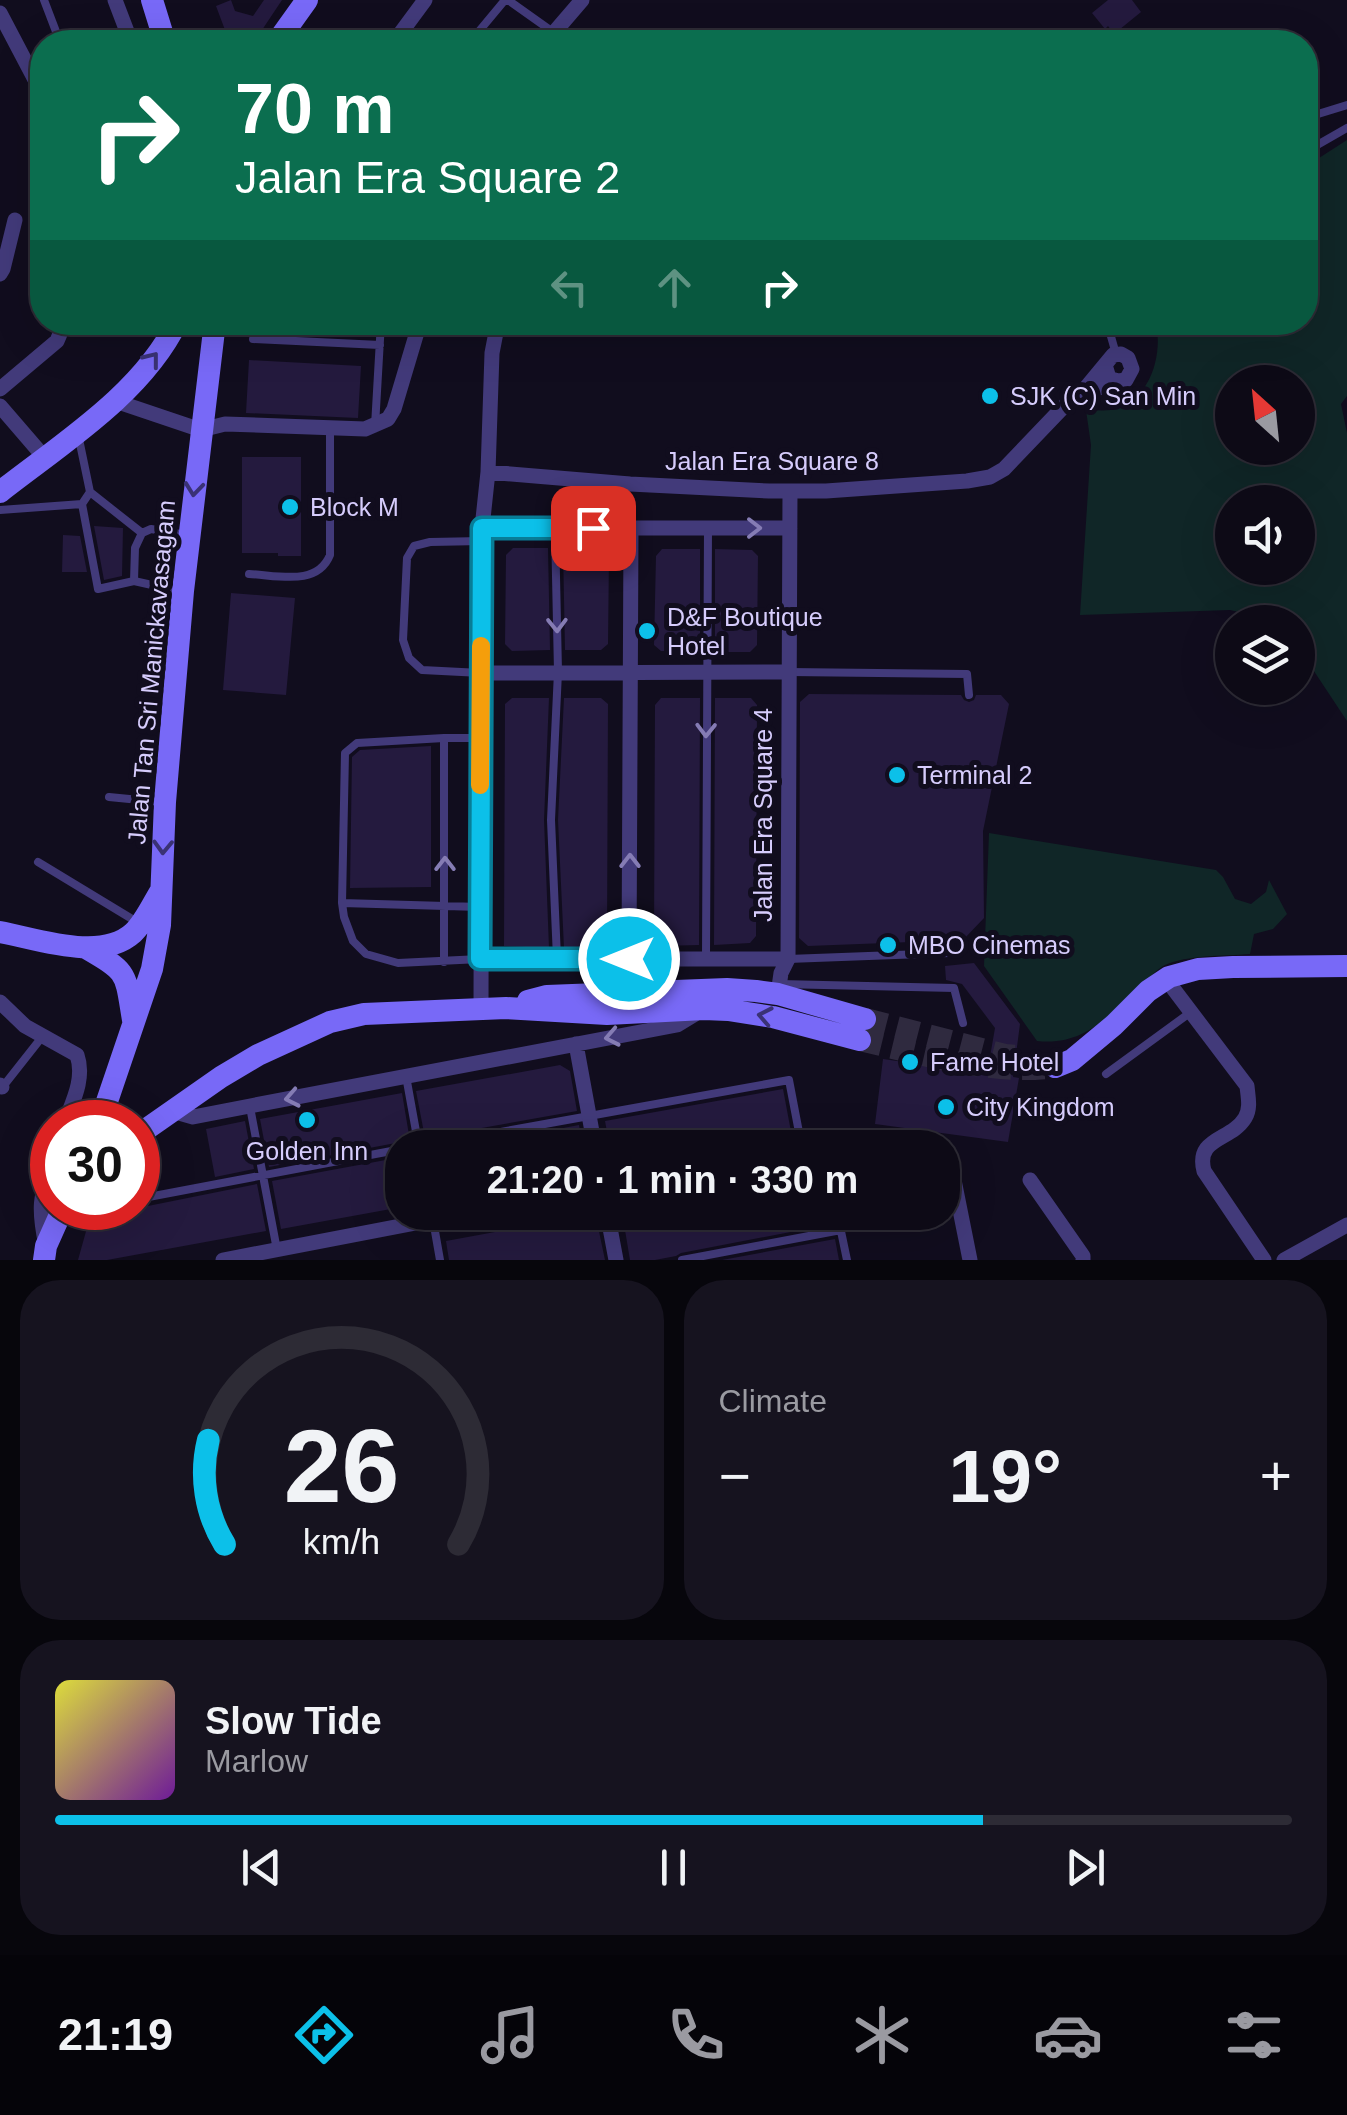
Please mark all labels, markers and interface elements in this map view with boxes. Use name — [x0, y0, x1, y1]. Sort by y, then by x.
icon: right — [70, 70, 200, 200]
text: 70 m — [235, 70, 395, 148]
text: Jalan Era Square 2 — [235, 152, 620, 203]
icon: left — [542, 260, 597, 315]
icon: ahead — [647, 260, 702, 315]
icon: right — [752, 260, 807, 315]
one-way arrow — [141, 353, 158, 371]
north arrow — [1215, 365, 1315, 465]
map controls — [1215, 365, 1315, 705]
place label: SJK (C) San Min — [1010, 382, 1196, 410]
marker: SJK (C) San Min — [979, 385, 1001, 407]
street label: Jalan Era Square 8 — [665, 447, 879, 475]
one-way arrow — [184, 481, 205, 497]
button: sound — [1215, 485, 1315, 585]
pin — [551, 486, 636, 571]
place label: Block M — [310, 493, 399, 521]
marker: Block M — [279, 496, 301, 518]
street label: Jalan Tan Sri Manickavasagam — [122, 499, 180, 845]
icon: arrive — [566, 501, 621, 556]
one-way arrow — [748, 517, 763, 539]
place label: D&F Boutique Hotel — [667, 603, 823, 660]
button: layers — [1215, 605, 1315, 705]
one-way arrow — [547, 618, 568, 634]
marker: D&F Boutique Hotel — [636, 620, 658, 642]
street label: Jalan Era Square 4 — [749, 708, 777, 922]
one-way arrow — [695, 724, 717, 739]
place label: Terminal 2 — [917, 761, 1032, 789]
marker: Terminal 2 — [886, 764, 908, 786]
one-way arrow — [153, 840, 174, 856]
one-way arrow — [619, 853, 640, 869]
one-way arrow — [434, 856, 456, 872]
position arrow — [577, 907, 681, 1011]
place label: MBO Cinemas — [908, 931, 1071, 959]
marker: MBO Cinemas — [877, 934, 899, 956]
one-way arrow — [757, 1007, 774, 1028]
one-way arrow — [603, 1026, 620, 1047]
place label: Fame Hotel — [930, 1048, 1059, 1076]
marker: Fame Hotel — [899, 1051, 921, 1073]
one-way arrow — [284, 1087, 301, 1108]
place label: City Kingdom — [966, 1093, 1115, 1121]
marker: City Kingdom — [935, 1096, 957, 1118]
speed limit sign: 30 — [30, 1100, 160, 1230]
marker: Golden Inn — [296, 1109, 318, 1131]
place label: Golden Inn — [246, 1137, 368, 1165]
text: 21:20 · 1 min · 330 m — [487, 1159, 858, 1201]
text: Climate — [719, 1383, 827, 1419]
text: 26 — [284, 1408, 400, 1524]
text: 19° — [949, 1434, 1062, 1518]
text: − — [719, 1445, 751, 1507]
text: + — [1260, 1445, 1292, 1507]
text: km/h — [303, 1522, 380, 1562]
text: Slow Tide — [205, 1700, 382, 1742]
text: Marlow — [205, 1743, 308, 1779]
icon: previous — [234, 1840, 289, 1895]
icon: pause — [646, 1840, 701, 1895]
icon: next — [1058, 1840, 1113, 1895]
icon: directions — [289, 2000, 359, 2070]
icon: music — [475, 2000, 545, 2070]
icon: phone — [661, 2000, 731, 2070]
icon: climate — [847, 2000, 917, 2070]
icon: car — [1033, 2000, 1103, 2070]
icon: filters — [1219, 2000, 1289, 2070]
text: 21:19 — [58, 2009, 173, 2060]

